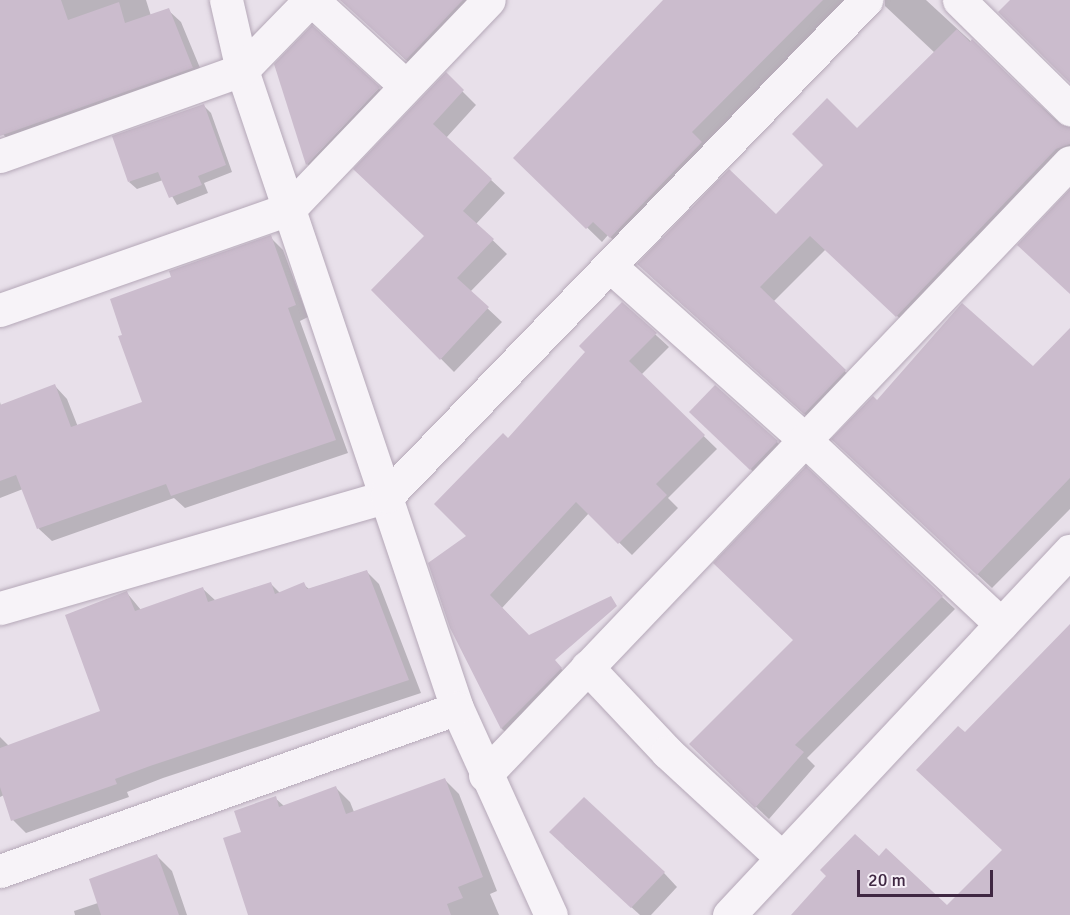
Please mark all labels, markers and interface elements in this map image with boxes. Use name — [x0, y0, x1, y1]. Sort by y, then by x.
scale bar — [860, 858, 996, 896]
text: 20 m — [868, 869, 906, 891]

